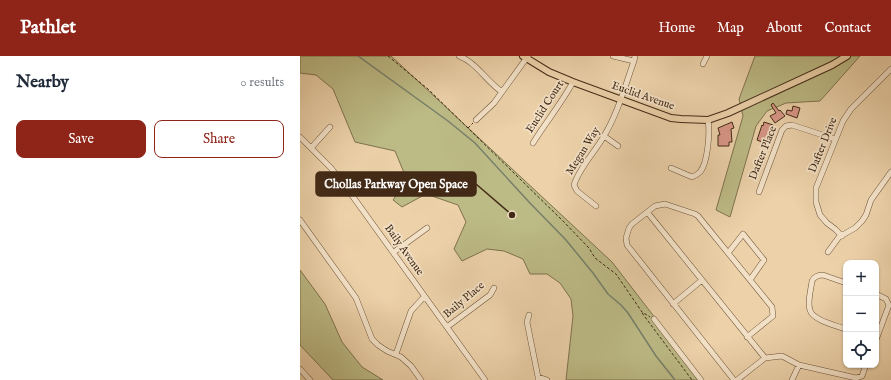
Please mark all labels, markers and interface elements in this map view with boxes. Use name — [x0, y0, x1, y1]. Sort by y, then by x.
text: Pathlet — [20, 16, 76, 40]
text: Home — [659, 19, 695, 37]
text: Map — [717, 19, 744, 37]
text: About — [766, 19, 802, 37]
text: Contact — [824, 19, 871, 37]
text: Nearby — [16, 72, 69, 93]
text: 0 results — [240, 74, 284, 91]
street label: Euclid Court — [523, 78, 567, 136]
street label: Euclid Avenue — [610, 79, 676, 113]
street label: Dafter Drive — [806, 115, 840, 175]
button: Save — [16, 120, 146, 158]
button: Share — [154, 120, 284, 158]
street label: Megan Way — [563, 124, 604, 178]
street label: Dafter Place — [746, 124, 780, 182]
callout: Chollas Parkway Open Space — [316, 172, 476, 196]
text: Chollas Parkway Open Space — [324, 177, 468, 193]
street label: Baily Avenue — [381, 222, 427, 278]
map controls — [843, 260, 879, 368]
button: + — [843, 260, 879, 296]
street label: Baily Place — [441, 279, 487, 321]
button: − — [843, 296, 879, 332]
button: locate — [843, 332, 879, 368]

